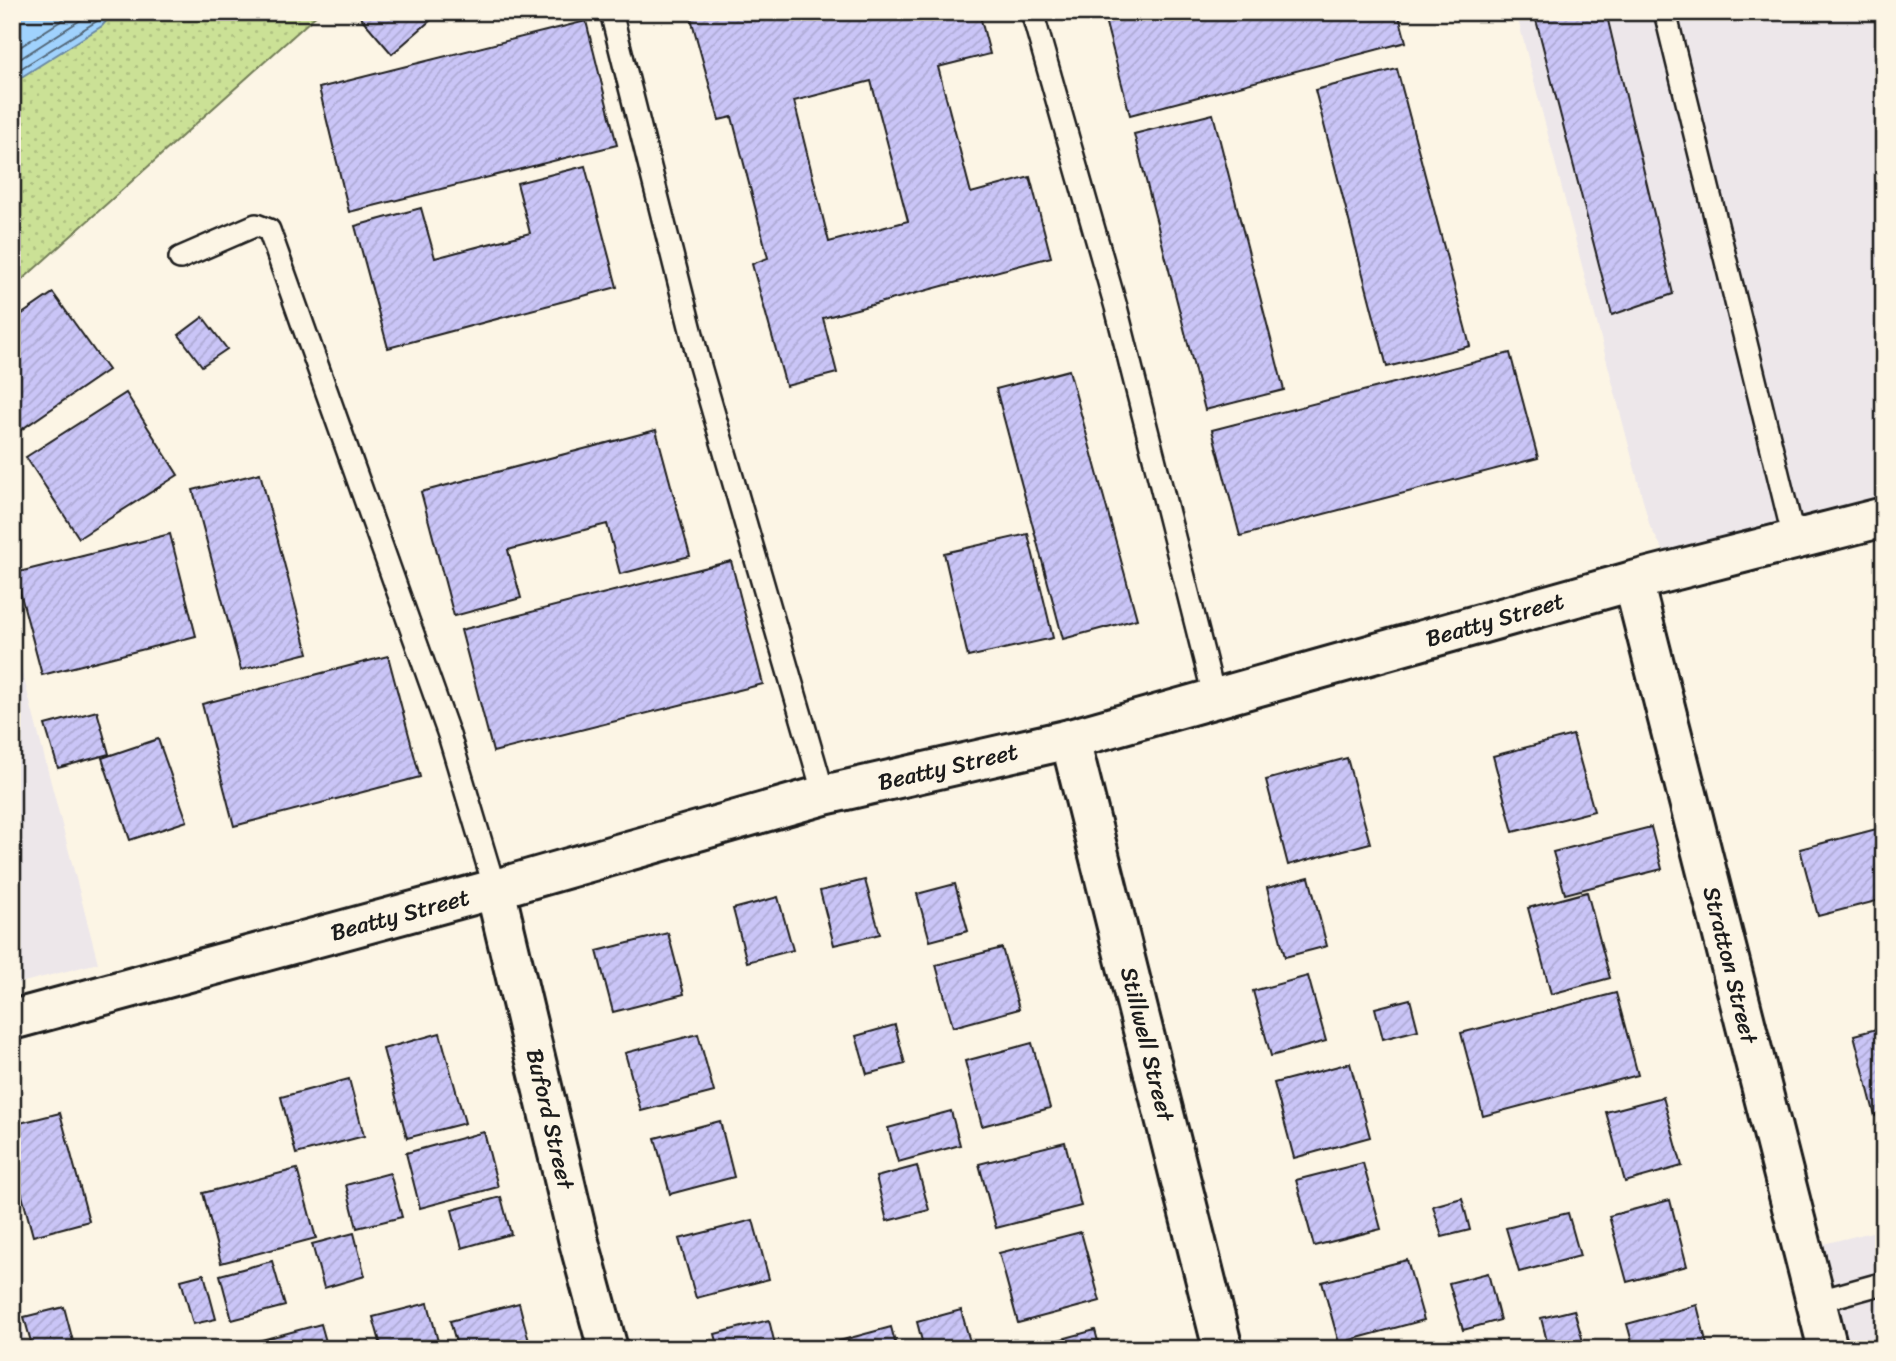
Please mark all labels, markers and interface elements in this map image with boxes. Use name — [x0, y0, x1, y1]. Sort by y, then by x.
street label: Beatty Street — [1421, 581, 1569, 659]
street label: Beatty Street — [874, 731, 1022, 803]
street label: Beatty Street — [326, 877, 474, 953]
street label: Stratton Street — [1691, 882, 1770, 1050]
street label: Stillwell Street — [1108, 963, 1186, 1127]
street label: Buford Street — [514, 1045, 586, 1195]

